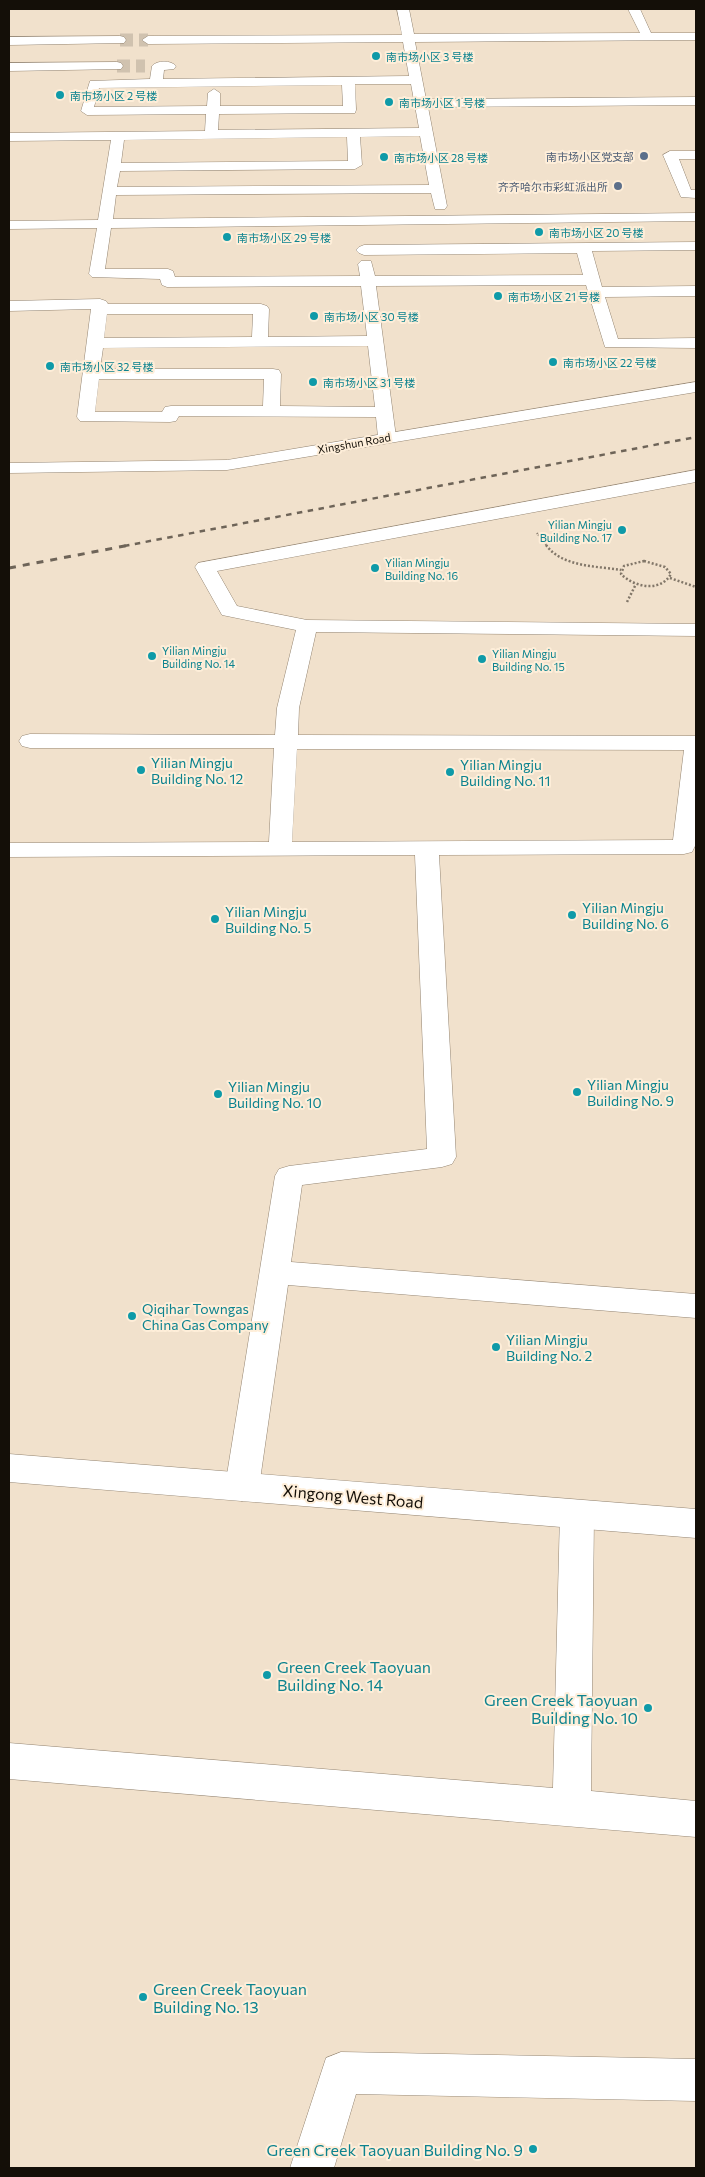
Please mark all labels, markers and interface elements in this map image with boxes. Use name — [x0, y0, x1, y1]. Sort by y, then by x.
marker: 南市场小区 3 号楼 — [370, 50, 382, 62]
place label: 南市场小区 3 号楼 — [386, 50, 474, 63]
marker: 南市场小区 2 号楼 — [54, 89, 66, 101]
place label: 南市场小区 2 号楼 — [70, 89, 157, 102]
marker: 南市场小区 1 号楼 — [383, 96, 395, 108]
place label: 南市场小区 1 号楼 — [399, 96, 485, 109]
place label: 南市场小区党支部 — [546, 150, 634, 163]
marker: 南市场小区党支部 — [638, 150, 650, 162]
marker: 南市场小区 28 号楼 — [378, 151, 390, 163]
place label: 南市场小区 28 号楼 — [394, 151, 488, 164]
place label: 齐齐哈尔市彩虹派出所 — [498, 180, 608, 193]
marker: 齐齐哈尔市彩虹派出所 — [612, 180, 624, 192]
marker: 南市场小区 20 号楼 — [533, 226, 545, 238]
place label: 南市场小区 20 号楼 — [549, 226, 643, 239]
marker: 南市场小区 29 号楼 — [221, 231, 233, 243]
place label: 南市场小区 29 号楼 — [237, 231, 331, 244]
marker: 南市场小区 21 号楼 — [492, 290, 504, 302]
place label: 南市场小区 21 号楼 — [508, 290, 600, 303]
marker: 南市场小区 30 号楼 — [308, 310, 320, 322]
place label: 南市场小区 30 号楼 — [324, 310, 419, 323]
marker: 南市场小区 22 号楼 — [547, 356, 559, 368]
place label: 南市场小区 22 号楼 — [563, 356, 656, 369]
marker: 南市场小区 32 号楼 — [44, 360, 56, 372]
place label: 南市场小区 32 号楼 — [60, 360, 154, 373]
marker: 南市场小区 31 号楼 — [307, 376, 319, 388]
place label: 南市场小区 31 号楼 — [323, 376, 415, 389]
street label: Xingshun Road — [316, 430, 392, 456]
place label: Yilian Mingju Building No. 17 — [540, 518, 612, 544]
marker: Yilian Mingju Building No. 17 — [616, 524, 628, 536]
place label: Yilian Mingju Building No. 16 — [385, 556, 458, 582]
marker: Yilian Mingju Building No. 16 — [369, 562, 381, 574]
place label: Yilian Mingju Building No. 14 — [162, 644, 235, 670]
place label: Yilian Mingju Building No. 15 — [492, 647, 565, 673]
marker: Yilian Mingju Building No. 14 — [146, 650, 158, 662]
marker: Yilian Mingju Building No. 15 — [476, 653, 488, 665]
place label: Yilian Mingju Building No. 12 — [151, 754, 244, 787]
place label: Yilian Mingju Building No. 11 — [460, 756, 551, 789]
marker: Yilian Mingju Building No. 12 — [135, 764, 147, 776]
marker: Yilian Mingju Building No. 11 — [444, 766, 456, 778]
place label: Yilian Mingju Building No. 6 — [582, 899, 669, 932]
place label: Yilian Mingju Building No. 5 — [225, 903, 312, 936]
marker: Yilian Mingju Building No. 6 — [566, 909, 578, 921]
marker: Yilian Mingju Building No. 5 — [209, 913, 221, 925]
place label: Yilian Mingju Building No. 9 — [587, 1076, 674, 1109]
place label: Yilian Mingju Building No. 10 — [228, 1078, 322, 1111]
marker: Yilian Mingju Building No. 9 — [571, 1086, 583, 1098]
marker: Yilian Mingju Building No. 10 — [212, 1088, 224, 1100]
place label: Qiqihar Towngas China Gas Company — [142, 1300, 269, 1333]
marker: Qiqihar Towngas China Gas Company — [126, 1310, 138, 1322]
place label: Yilian Mingju Building No. 2 — [506, 1331, 593, 1364]
marker: Yilian Mingju Building No. 2 — [490, 1341, 502, 1353]
street label: Xingong West Road — [282, 1480, 424, 1512]
place label: Green Creek Taoyuan Building No. 14 — [277, 1657, 431, 1694]
marker: Green Creek Taoyuan Building No. 14 — [261, 1669, 273, 1681]
place label: Green Creek Taoyuan Building No. 10 — [484, 1690, 638, 1727]
marker: Green Creek Taoyuan Building No. 10 — [642, 1702, 654, 1714]
place label: Green Creek Taoyuan Building No. 13 — [153, 1979, 307, 2016]
marker: Green Creek Taoyuan Building No. 13 — [137, 1991, 149, 2003]
place label: Green Creek Taoyuan Building No. 9 — [267, 2140, 523, 2159]
marker: Green Creek Taoyuan Building No. 9 — [527, 2143, 539, 2155]

